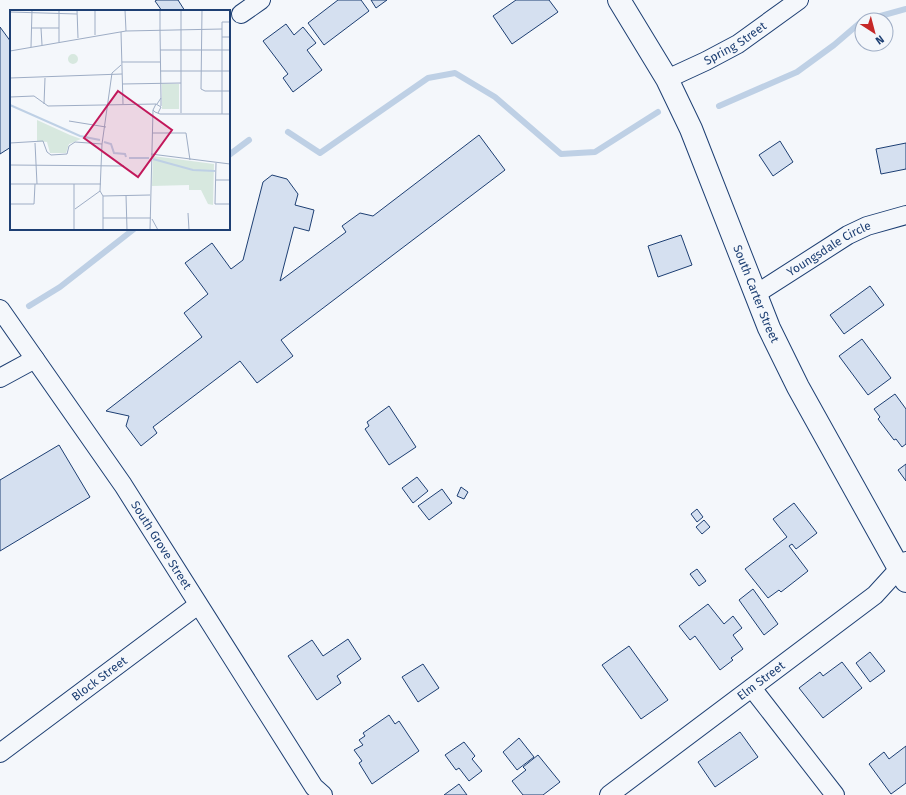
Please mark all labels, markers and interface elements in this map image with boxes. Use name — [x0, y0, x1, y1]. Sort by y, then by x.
inset map — [10, 10, 230, 230]
north arrow — [854, 12, 894, 52]
street label: Spring Street — [702, 19, 770, 68]
text: N — [873, 32, 886, 47]
street label: Youngsdale Circle — [784, 218, 872, 279]
street label: South Carter Street — [730, 243, 782, 345]
street label: South Grove Street — [128, 498, 195, 593]
street label: Block Street — [69, 653, 130, 704]
street label: Elm Street — [734, 658, 788, 703]

